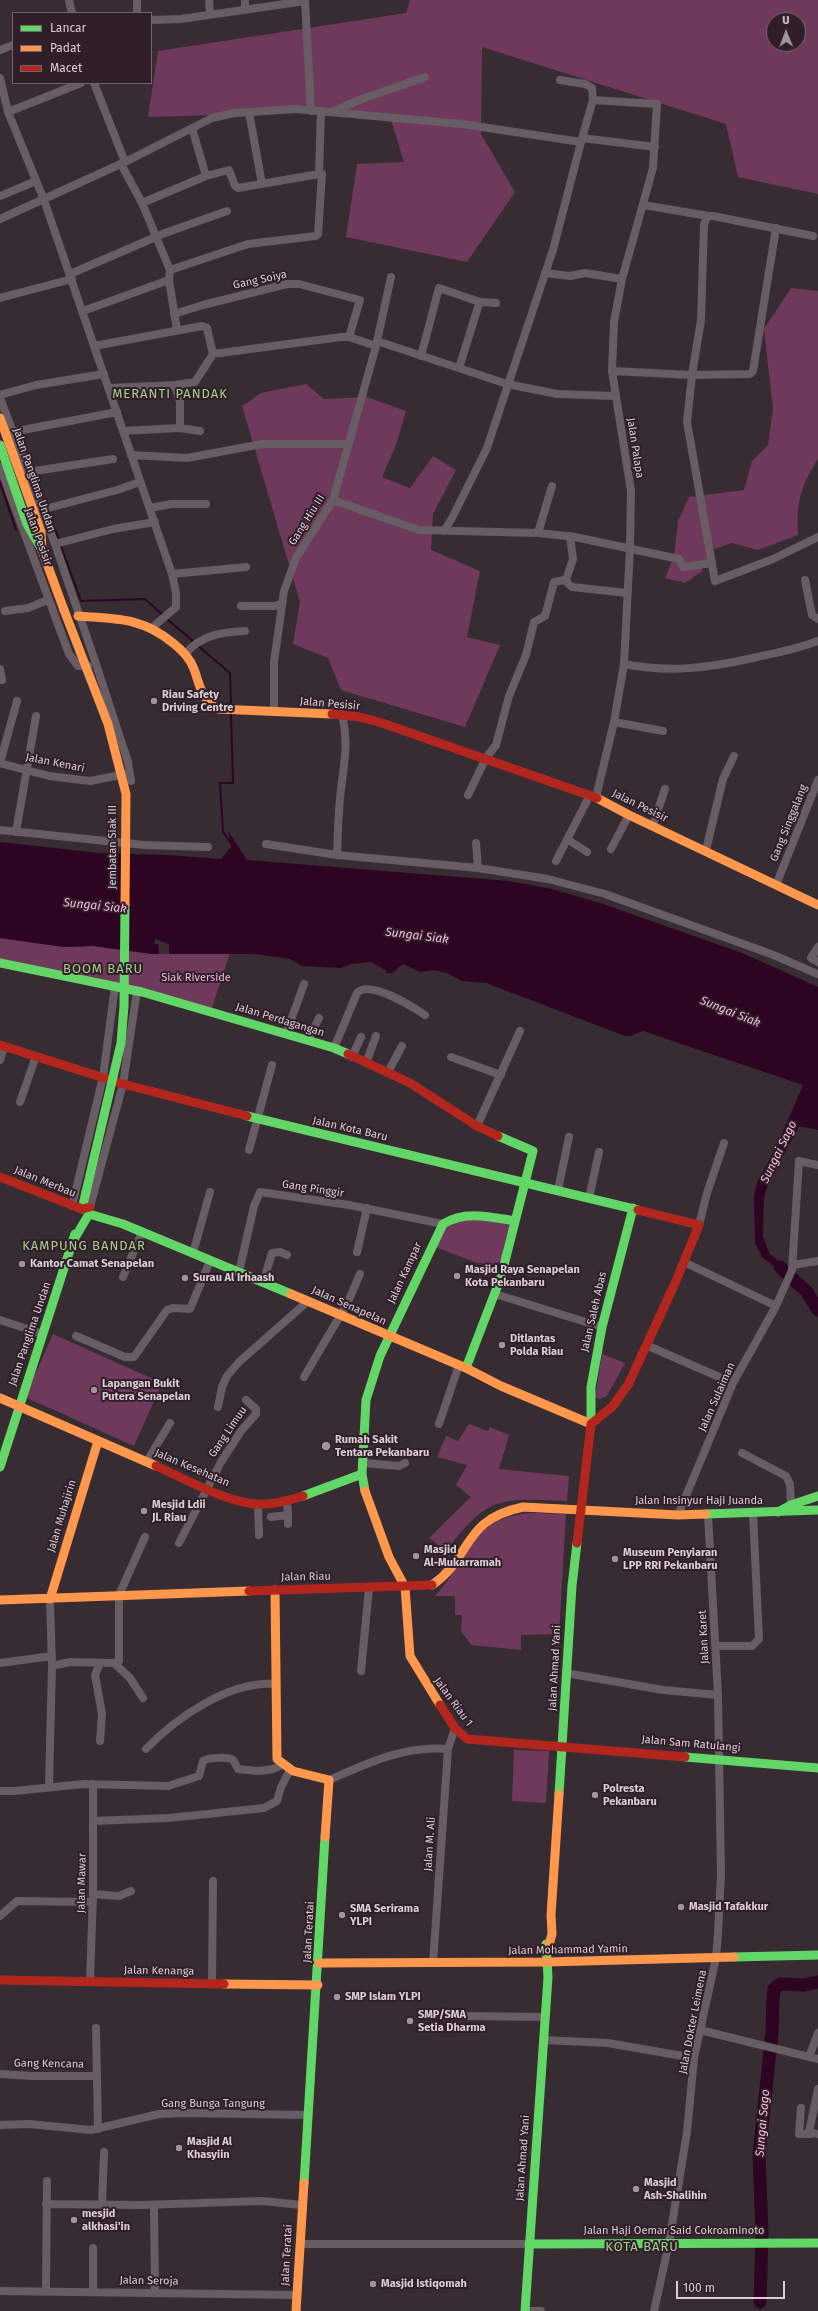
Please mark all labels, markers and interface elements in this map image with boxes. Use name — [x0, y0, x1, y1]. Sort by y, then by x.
legend — [12, 12, 152, 84]
north arrow — [766, 12, 806, 52]
text: U — [782, 14, 789, 27]
text: Lancar — [50, 21, 86, 35]
text: Padat — [50, 41, 81, 55]
text: Macet — [50, 61, 82, 75]
street label: Gang Soiya — [232, 268, 288, 292]
district label: MERANTI PANDAK — [112, 386, 228, 402]
street label: Jalan Palapa — [624, 417, 646, 479]
street label: Jalan Panglima Undan — [10, 426, 58, 534]
street label: Gang Hiu III — [286, 492, 328, 548]
street label: Jalan Pesisir — [21, 506, 55, 568]
place label: Riau Safety Driving Centre — [162, 688, 233, 714]
street label: Jalan Pesisir — [299, 695, 361, 713]
marker: Riau Safety Driving Centre — [149, 696, 159, 706]
street label: Jalan Kenari — [24, 751, 86, 775]
street label: Gang Singgalang — [768, 783, 810, 863]
street label: Jalan Pesisir — [610, 787, 670, 825]
street label: Jembatan Siak III — [106, 805, 120, 889]
water label: Sungai Siak — [63, 896, 127, 916]
water label: Sungai Siak — [384, 925, 450, 947]
district label: BOOM BARU — [63, 961, 143, 977]
park label: Siak Riverside — [161, 971, 231, 985]
water label: Sungai Siak — [698, 993, 762, 1031]
street label: Jalan Perdagangan — [234, 1000, 326, 1040]
street label: Jalan Kota Baru — [311, 1114, 389, 1144]
water label: Sungai Sago — [758, 1118, 800, 1186]
street label: Jalan Merbau — [12, 1164, 78, 1200]
street label: Gang Pinggir — [281, 1178, 345, 1200]
district label: KAMPUNG BANDAR — [22, 1238, 146, 1254]
street label: Jalan Kampar — [385, 1240, 425, 1306]
place label: Kantor Camat Senapelan — [30, 1257, 154, 1271]
marker: Kantor Camat Senapelan — [17, 1259, 27, 1269]
place label: Masjid Raya Senapelan Kota Pekanbaru — [465, 1263, 580, 1289]
place label: Surau Al Irhaash — [193, 1271, 274, 1285]
marker: Masjid Raya Senapelan Kota Pekanbaru — [452, 1271, 462, 1281]
street label: Jalan Saleh Abas — [578, 1271, 610, 1353]
marker: Surau Al Irhaash — [180, 1273, 190, 1283]
street label: Jalan Panglima Undan — [6, 1280, 54, 1388]
street label: Jalan Senapelan — [310, 1284, 388, 1328]
place label: Ditlantas Polda Riau — [510, 1332, 563, 1358]
marker: Ditlantas Polda Riau — [497, 1340, 507, 1350]
street label: Jalan Sulaiman — [696, 1360, 738, 1434]
place label: Lapangan Bukit Putera Senapelan — [102, 1377, 190, 1403]
marker: Lapangan Bukit Putera Senapelan — [89, 1385, 99, 1395]
street label: Gang Limuu — [206, 1404, 250, 1460]
place label: Rumah Sakit Tentara Pekanbaru — [335, 1433, 429, 1459]
marker: Rumah Sakit Tentara Pekanbaru — [320, 1440, 332, 1452]
street label: Jalan Kesehatan — [153, 1446, 231, 1490]
street label: Jalan Muhajirin — [45, 1478, 79, 1554]
street label: Jalan Insinyur Haji Juanda — [635, 1494, 763, 1508]
place label: Mesjid Ldii Jl. Riau — [152, 1498, 206, 1524]
marker: Mesjid Ldii Jl. Riau — [139, 1506, 149, 1516]
place label: Masjid Al-Mukarramah — [424, 1543, 501, 1569]
place label: Museum Penyiaran LPP RRI Pekanbaru — [623, 1546, 718, 1572]
marker: Masjid Al-Mukarramah — [411, 1551, 421, 1561]
marker: Museum Penyiaran LPP RRI Pekanbaru — [610, 1554, 620, 1564]
street label: Jalan Riau — [281, 1570, 331, 1584]
street label: Jalan Karet — [696, 1610, 712, 1664]
street label: Jalan Ahmad Yani — [546, 1625, 564, 1711]
street label: Jalan Riau 1 — [431, 1675, 475, 1729]
street label: Jalan Sam Ratulangi — [641, 1733, 741, 1755]
place label: Polresta Pekanbaru — [603, 1782, 657, 1808]
marker: Polresta Pekanbaru — [590, 1790, 600, 1800]
street label: Jalan M. Ali — [422, 1816, 438, 1872]
street label: Jalan Mawar — [75, 1853, 89, 1913]
place label: Masjid Tafakkur — [689, 1900, 768, 1914]
street label: Jalan Teratai — [301, 1901, 317, 1963]
place label: SMA Serirama YLPI — [350, 1902, 419, 1928]
marker: Masjid Tafakkur — [676, 1902, 686, 1912]
marker: SMA Serirama YLPI — [337, 1910, 347, 1920]
street label: Jalan Mohammad Yamin — [508, 1942, 628, 1958]
street label: Jalan Kenanga — [124, 1964, 194, 1978]
street label: Jalan Dokter Leimena — [676, 1969, 710, 2075]
place label: SMP Islam YLPI — [345, 1990, 421, 2004]
marker: SMP Islam YLPI — [332, 1992, 342, 2002]
place label: SMP/SMA Setia Dharma — [418, 2008, 486, 2034]
marker: SMP/SMA Setia Dharma — [405, 2016, 415, 2026]
street label: Gang Kencana — [14, 2057, 84, 2071]
water label: Sungai Sago — [753, 2089, 773, 2157]
street label: Gang Bunga Tangung — [161, 2097, 265, 2111]
street label: Jalan Ahmad Yani — [513, 2115, 533, 2201]
place label: Masjid Al Khasyiin — [187, 2135, 232, 2161]
marker: Masjid Al Khasyiin — [174, 2143, 184, 2153]
place label: Masjid Ash-Shalihin — [644, 2176, 707, 2202]
marker: Masjid Ash-Shalihin — [631, 2184, 641, 2194]
place label: mesjid alkhasi'in — [82, 2207, 130, 2233]
marker: mesjid alkhasi'in — [69, 2215, 79, 2225]
street label: Jalan Teratai — [279, 2224, 295, 2286]
street label: Jalan Haji Oemar Said Cokroaminoto — [584, 2224, 764, 2238]
district label: KOTA BARU — [605, 2239, 679, 2255]
scale bar — [678, 2273, 787, 2299]
street label: Jalan Seroja — [119, 2274, 179, 2288]
place label: Masjid Istiqomah — [381, 2277, 467, 2291]
marker: Masjid Istiqomah — [368, 2279, 378, 2289]
text: 100 m — [683, 2281, 715, 2295]

